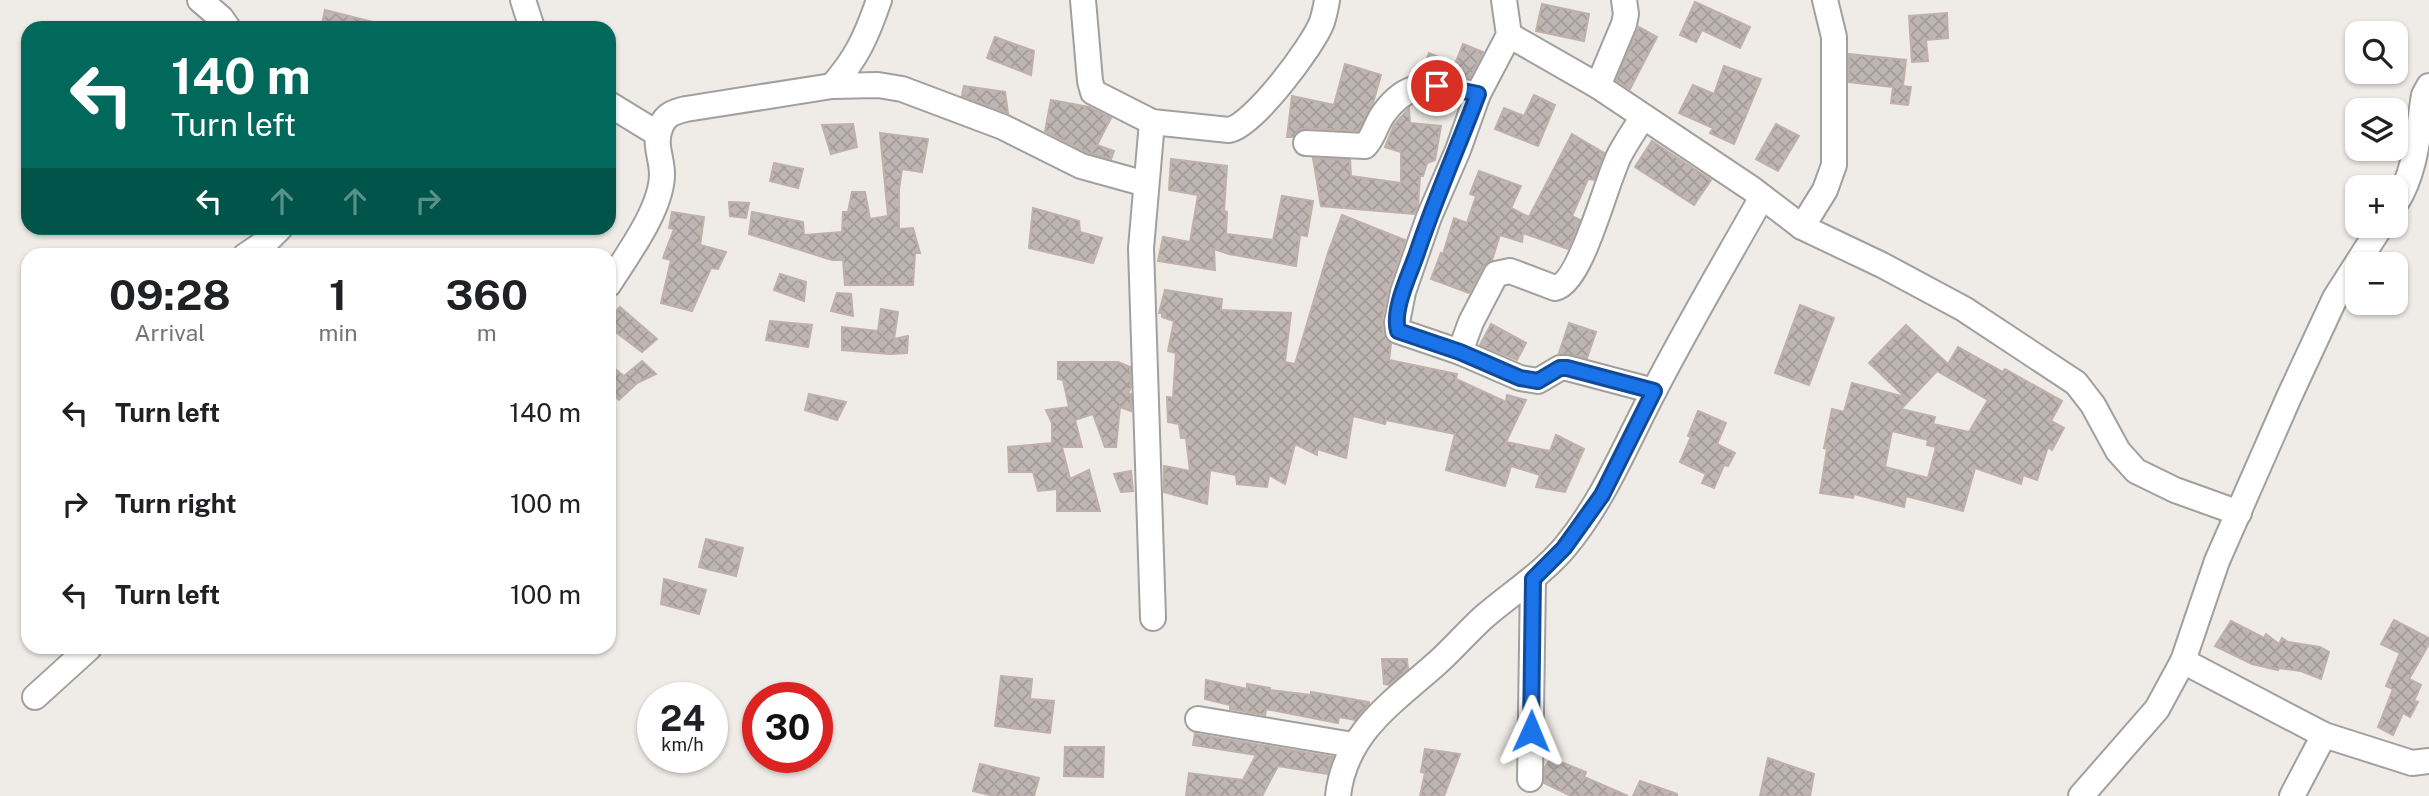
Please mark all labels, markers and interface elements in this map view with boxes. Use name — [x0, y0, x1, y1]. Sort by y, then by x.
map controls — [2345, 21, 2408, 315]
button: search — [2345, 21, 2408, 84]
text: 140 m — [171, 47, 311, 105]
icon: left — [56, 49, 147, 140]
pin — [1407, 56, 1467, 116]
icon: arrive — [1418, 67, 1456, 105]
button: layers — [2345, 98, 2408, 161]
text: Turn left — [171, 106, 296, 143]
button: + — [2345, 175, 2408, 238]
icon: left — [190, 182, 228, 220]
icon: ahead — [263, 182, 301, 220]
icon: ahead — [336, 182, 374, 220]
icon: right — [409, 182, 447, 220]
button: − — [2345, 252, 2408, 315]
text: 09:28 — [109, 270, 231, 319]
text: 1 — [329, 270, 347, 319]
text: 360 — [446, 270, 528, 319]
text: Arrival — [134, 319, 205, 346]
text: min — [319, 319, 358, 346]
text: m — [477, 319, 497, 346]
icon: left — [56, 394, 94, 432]
text: Turn left — [115, 397, 220, 428]
text: 140 m — [509, 397, 581, 428]
icon: right — [56, 485, 94, 523]
text: Turn right — [115, 488, 237, 519]
text: 100 m — [510, 488, 581, 519]
icon: left — [56, 576, 94, 614]
text: Turn left — [115, 579, 220, 610]
text: 100 m — [510, 579, 581, 610]
speed limit sign: 30 — [742, 682, 833, 773]
position arrow — [1494, 694, 1568, 768]
text: 24 — [660, 698, 705, 739]
text: km/h — [661, 734, 704, 755]

